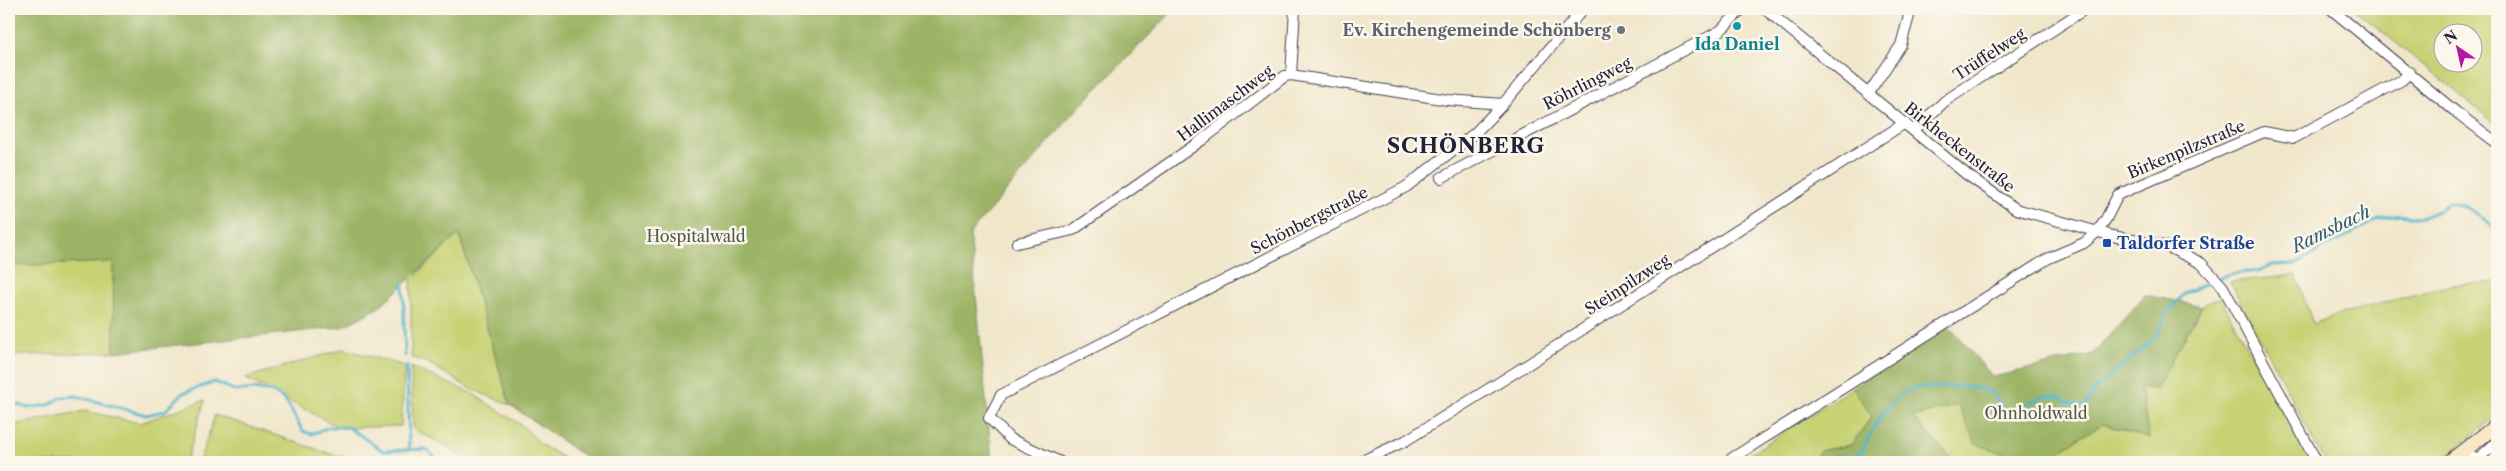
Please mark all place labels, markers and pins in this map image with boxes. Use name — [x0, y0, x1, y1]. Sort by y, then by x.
place label: Ev. Kirchengemeinde Schönberg — [1342, 20, 1612, 40]
marker: Ida Daniel — [1731, 20, 1743, 32]
marker: Ev. Kirchengemeinde Schönberg — [1615, 24, 1627, 36]
place label: Ida Daniel — [1694, 34, 1780, 54]
place label: Taldorfer Straße — [2117, 233, 2255, 253]
marker: Taldorfer Straße — [2101, 237, 2113, 249]

